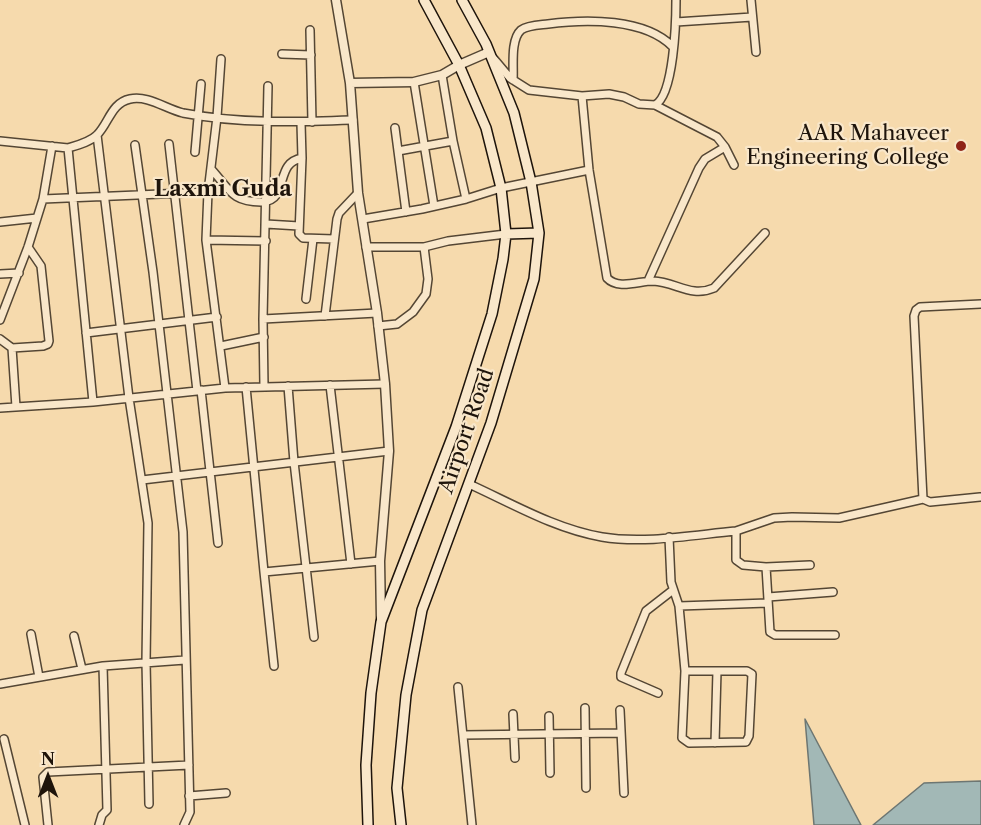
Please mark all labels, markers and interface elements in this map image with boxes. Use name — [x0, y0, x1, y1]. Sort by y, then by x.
place label: AAR Mahaveer Engineering College — [746, 121, 949, 171]
marker: AAR Mahaveer Engineering College — [954, 139, 968, 153]
district label: Laxmi Guda — [154, 177, 292, 203]
street label: Airport Road — [434, 365, 500, 497]
north arrow — [18, 747, 78, 807]
text: N — [41, 749, 55, 769]

